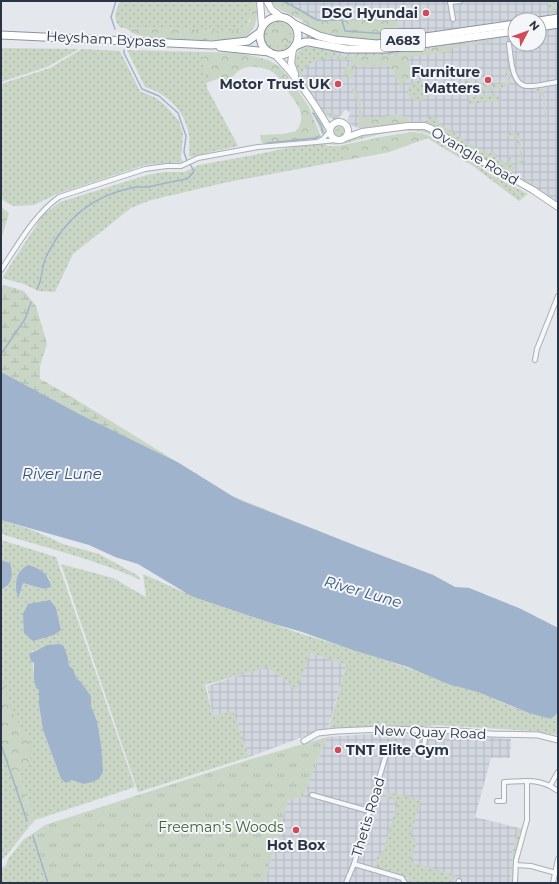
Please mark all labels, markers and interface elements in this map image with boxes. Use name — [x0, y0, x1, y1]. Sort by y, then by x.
place label: DSG Hyundai — [321, 4, 418, 22]
marker: DSG Hyundai — [421, 8, 431, 18]
north arrow — [507, 12, 547, 52]
text: N — [526, 17, 543, 33]
street label: Heysham Bypass — [46, 27, 166, 51]
road number: A683 — [381, 29, 425, 51]
place label: Furniture Matters — [411, 63, 481, 97]
place label: Motor Trust UK — [219, 75, 331, 93]
marker: Furniture Matters — [483, 75, 493, 85]
marker: Motor Trust UK — [333, 79, 343, 89]
street label: Ovangle Road — [428, 123, 522, 189]
water label: River Lune — [22, 464, 102, 483]
water label: River Lune — [322, 571, 404, 612]
street label: New Quay Road — [373, 721, 487, 743]
place label: TNT Elite Gym — [346, 741, 449, 759]
marker: TNT Elite Gym — [333, 745, 343, 755]
street label: Thetis Road — [347, 775, 389, 859]
park label: Freeman's Woods — [158, 818, 284, 836]
marker: Hot Box — [291, 825, 301, 835]
place label: Hot Box — [267, 836, 326, 854]

